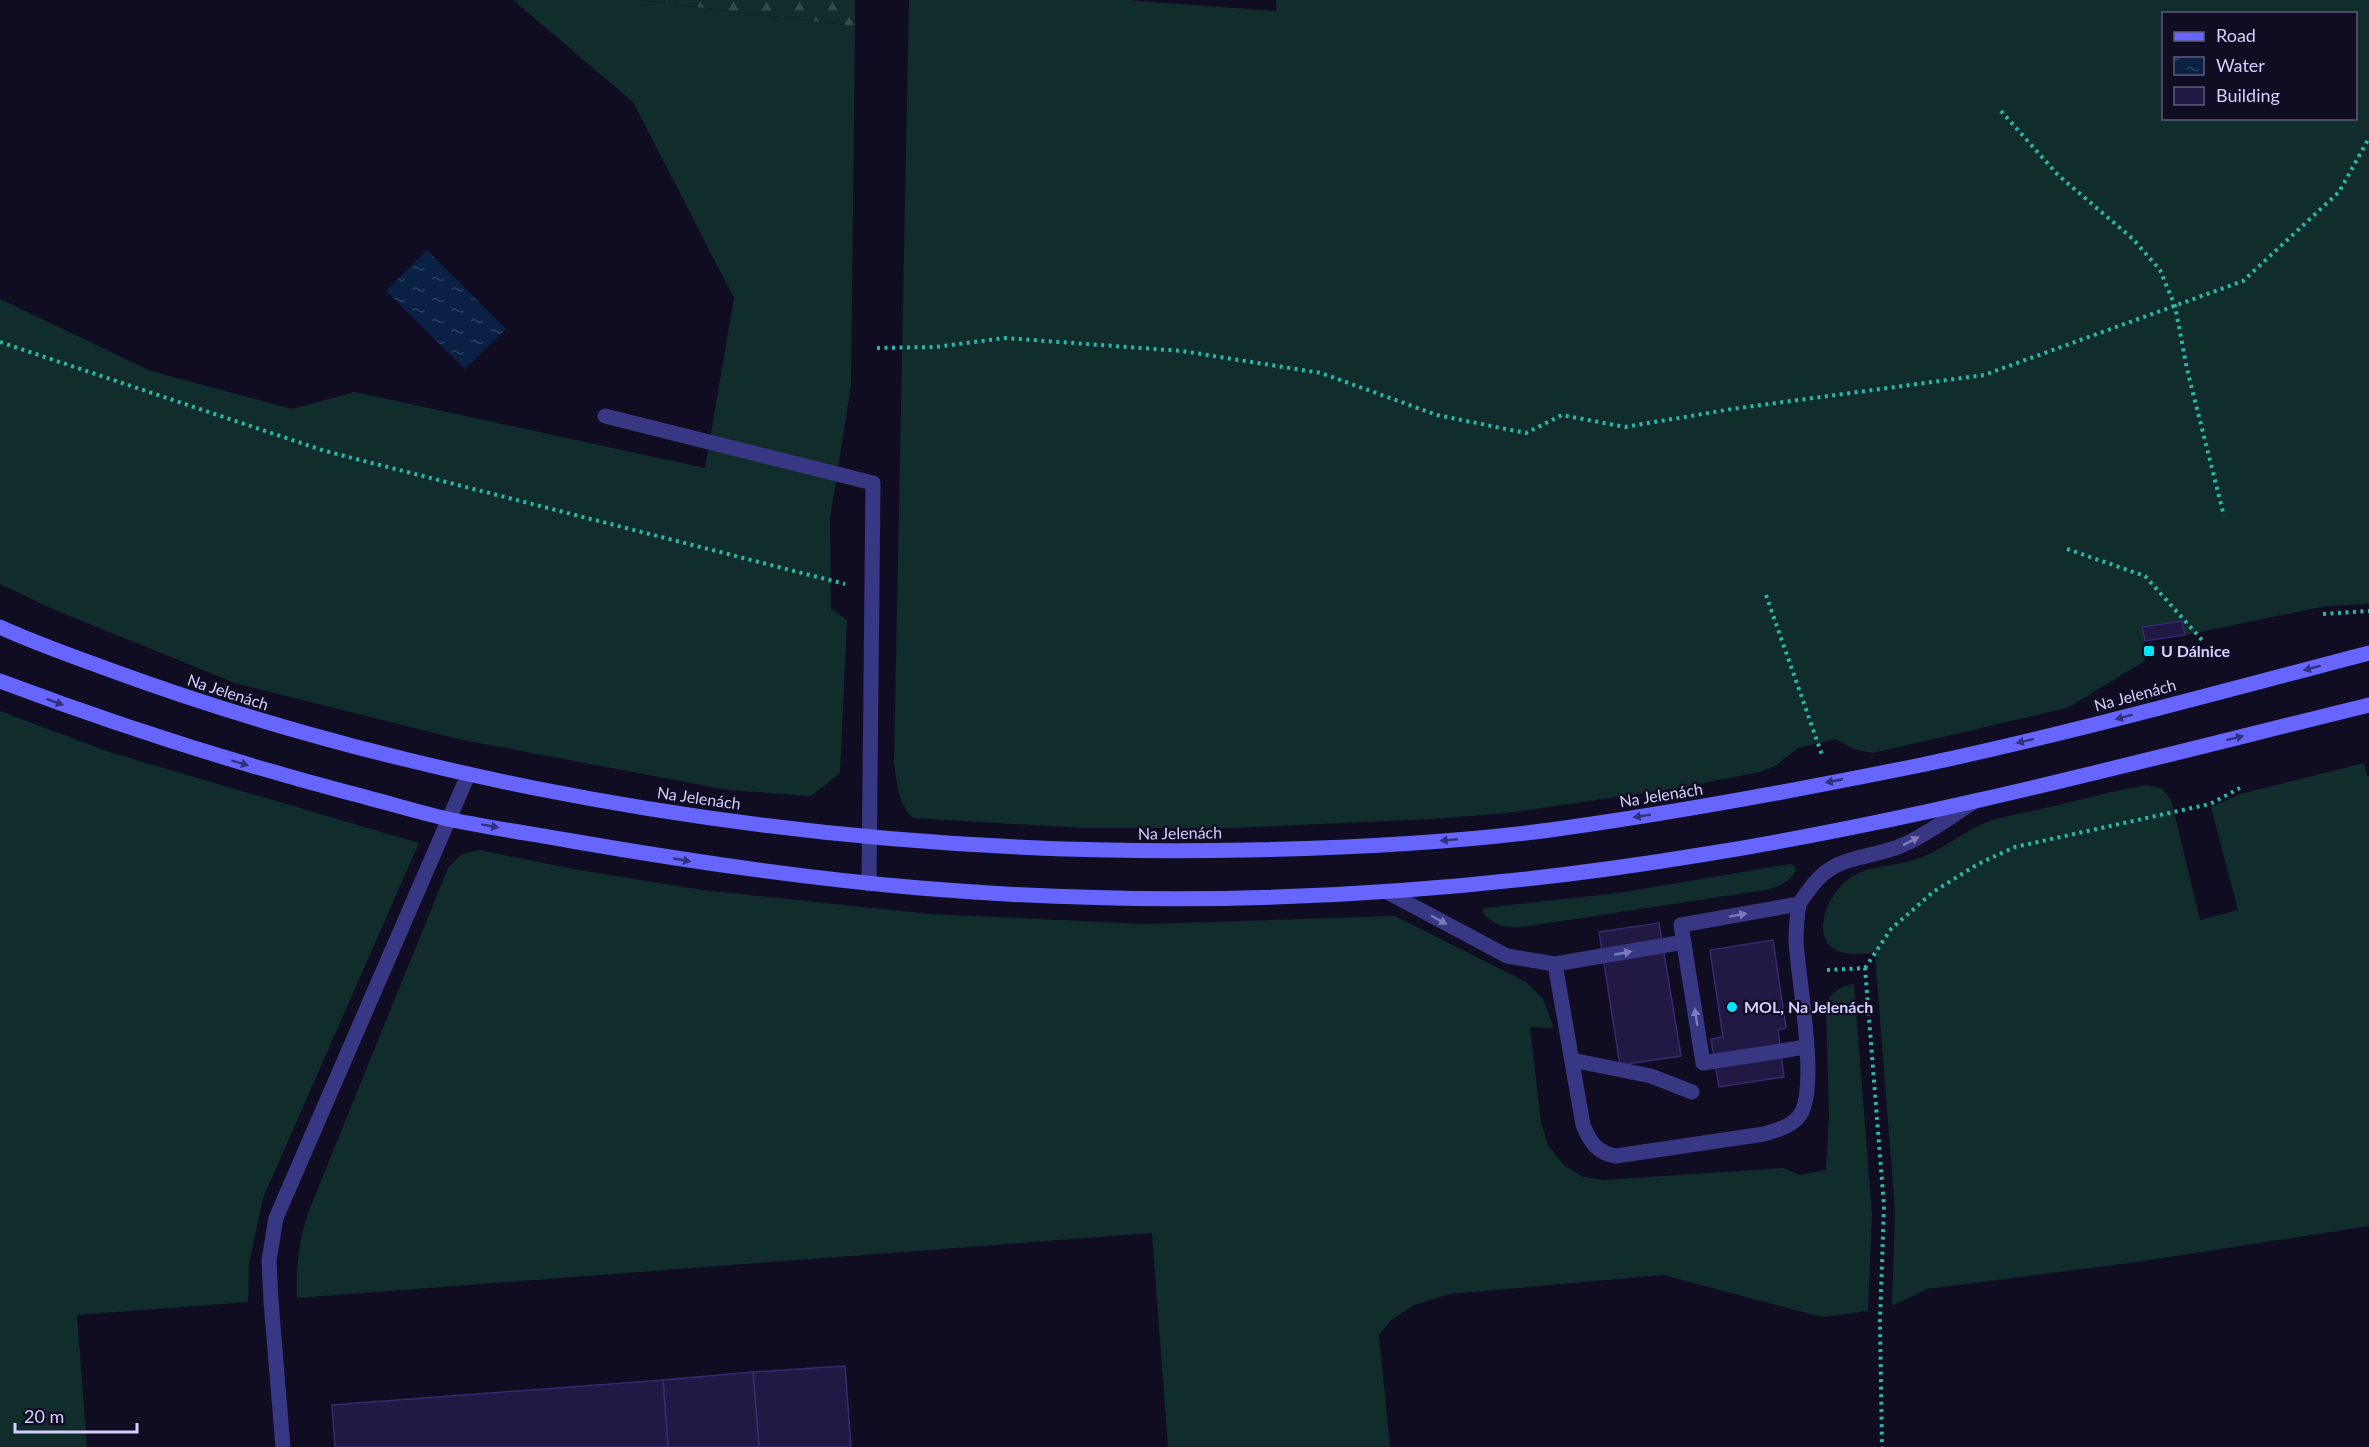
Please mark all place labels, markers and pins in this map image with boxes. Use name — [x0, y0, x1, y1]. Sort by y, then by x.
place label: U Dálnice — [2161, 641, 2230, 660]
marker: U Dálnice — [2142, 644, 2156, 658]
place label: MOL, Na Jelenách — [1744, 997, 1873, 1016]
marker: MOL, Na Jelenách — [1725, 1000, 1739, 1014]

